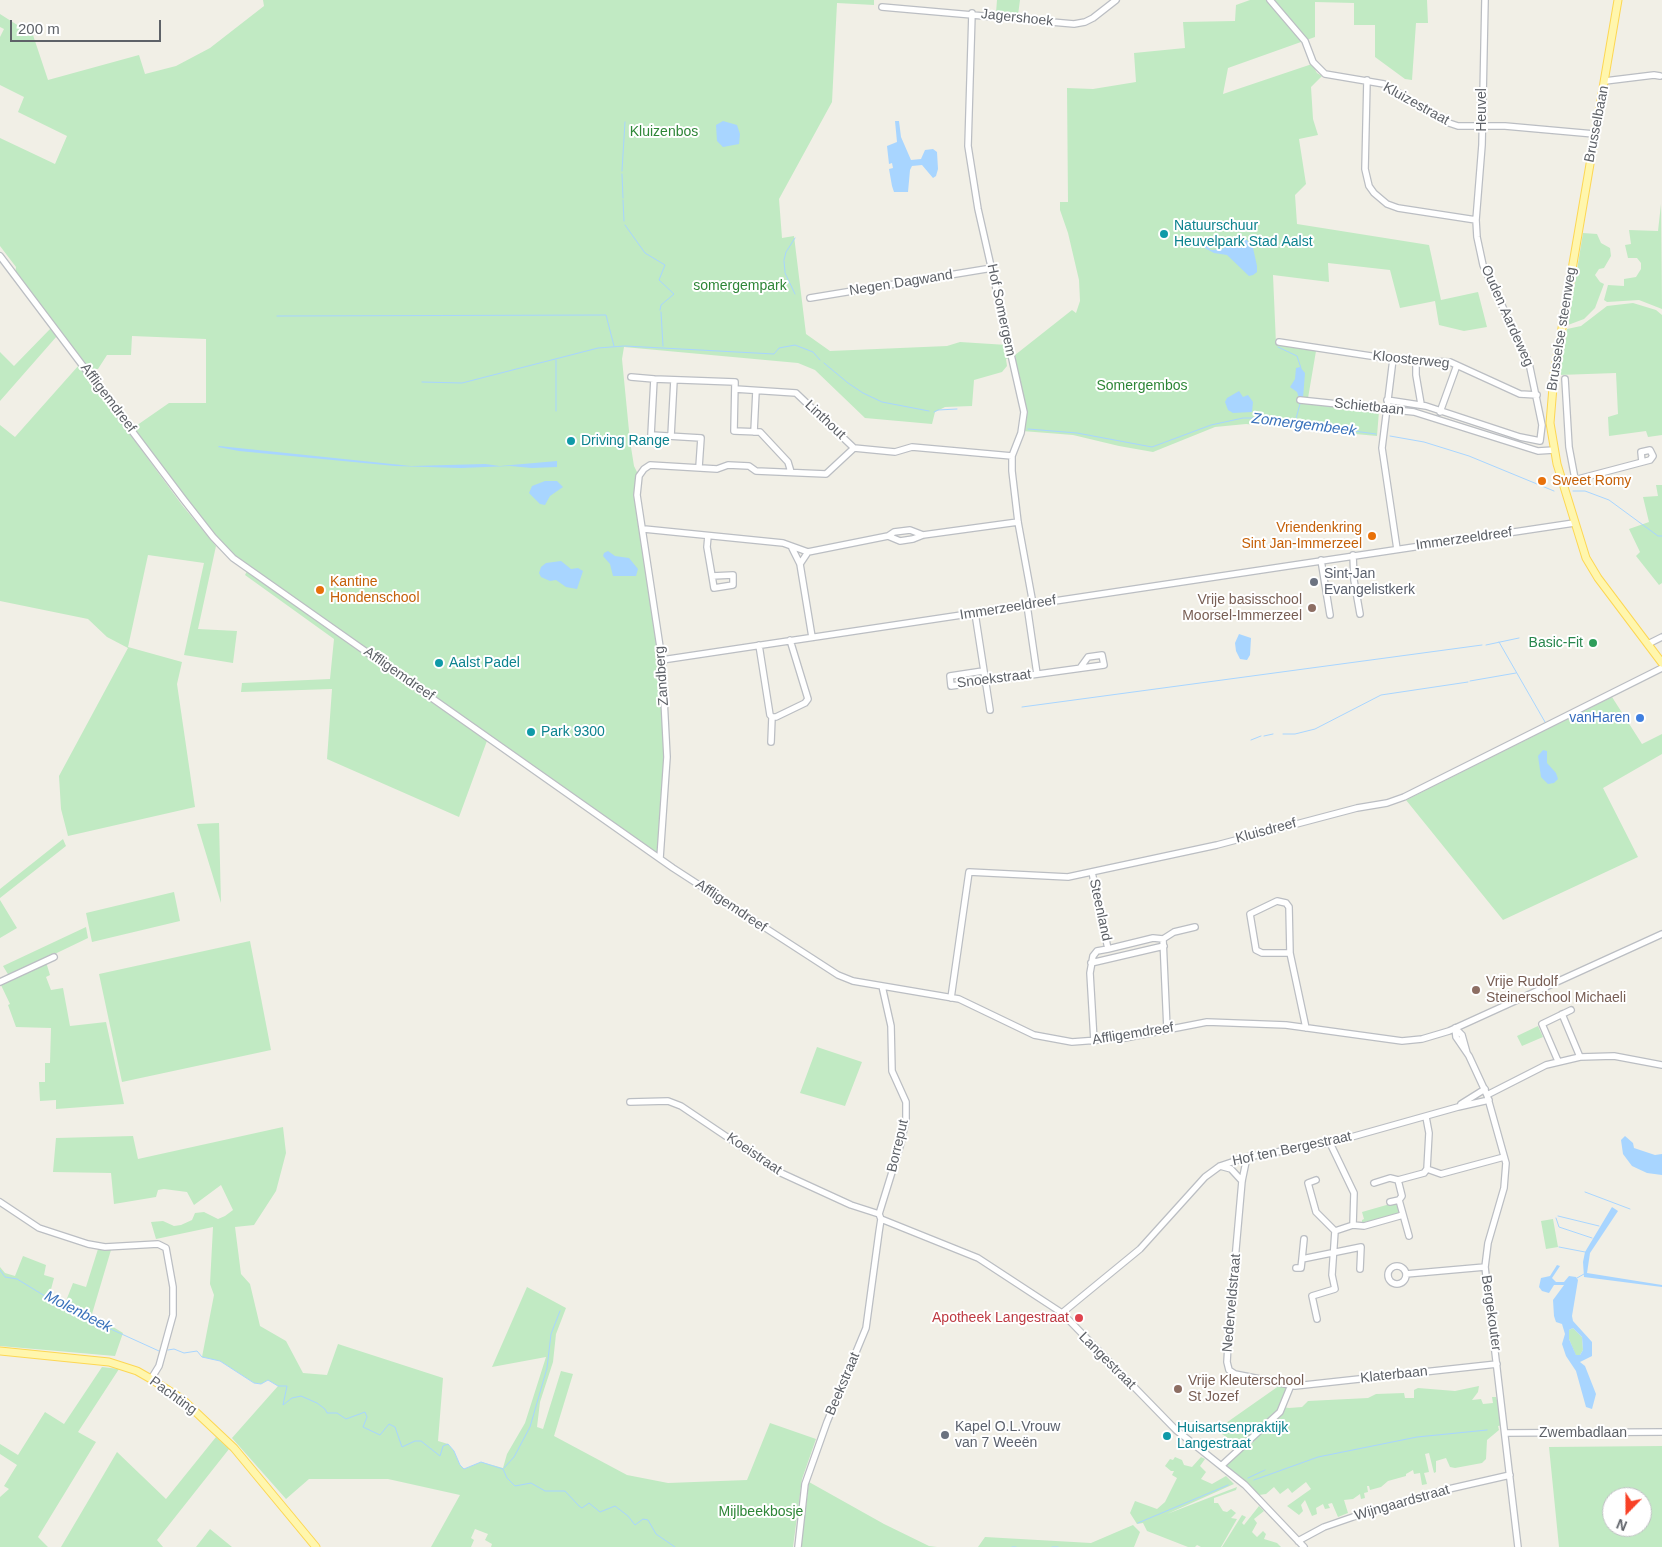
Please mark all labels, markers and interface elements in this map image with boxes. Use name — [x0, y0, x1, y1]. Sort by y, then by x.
street label: Jagershoek — [980, 6, 1054, 30]
scale bar — [12, 10, 164, 42]
text: 200 m — [18, 20, 60, 37]
street label: Kluizestraat — [1380, 79, 1452, 129]
street label: Brusselbaan — [1581, 84, 1613, 164]
street label: Heuvel — [1474, 88, 1490, 132]
park label: Kluizenbos — [630, 124, 698, 140]
place label: Natuurschuur Heuvelpark Stad Aalst — [1174, 218, 1313, 250]
marker: Natuurschuur Heuvelpark Stad Aalst — [1158, 228, 1170, 240]
street label: Hof Somergem — [983, 262, 1019, 358]
street label: Ouden Aardeweg — [1477, 263, 1537, 369]
street label: Brusselse steenweg — [1544, 266, 1580, 392]
street label: Negen Dagwand — [848, 267, 954, 299]
park label: somergempark — [693, 278, 787, 294]
street label: Kloosterweg — [1372, 348, 1450, 372]
street label: Affligemdreef — [77, 360, 139, 436]
park label: Somergembos — [1096, 378, 1188, 394]
street label: Schietbaan — [1333, 395, 1405, 419]
street label: Linthout — [801, 397, 849, 443]
water label: Zomergembeek — [1251, 410, 1357, 440]
place label: Driving Range — [581, 433, 670, 449]
marker: Driving Range — [565, 435, 577, 447]
place label: Sweet Romy — [1552, 473, 1631, 489]
marker: Sweet Romy — [1536, 475, 1548, 487]
place label: Vriendenkring Sint Jan-Immerzeel — [1241, 520, 1362, 552]
street label: Immerzeeldreef — [1415, 524, 1513, 554]
marker: Vriendenkring Sint Jan-Immerzeel — [1366, 530, 1378, 542]
place label: Sint-Jan Evangelistkerk — [1324, 566, 1415, 598]
place label: Kantine Hondenschool — [330, 574, 420, 606]
marker: Sint-Jan Evangelistkerk — [1308, 576, 1320, 588]
marker: Kantine Hondenschool — [314, 584, 326, 596]
street label: Immerzeeldreef — [959, 592, 1057, 624]
place label: Vrije basisschool Moorsel-Immerzeel — [1182, 592, 1302, 624]
marker: Vrije basisschool Moorsel-Immerzeel — [1306, 602, 1318, 614]
place label: Basic-Fit — [1529, 635, 1583, 651]
marker: Basic-Fit — [1587, 637, 1599, 649]
street label: Affligemdreef — [361, 644, 437, 704]
street label: Zandberg — [652, 646, 672, 706]
place label: Aalst Padel — [449, 655, 520, 671]
marker: Aalst Padel — [433, 657, 445, 669]
street label: Snoekstraat — [956, 666, 1032, 692]
place label: vanHaren — [1569, 710, 1630, 726]
marker: vanHaren — [1634, 712, 1646, 724]
place label: Park 9300 — [541, 724, 605, 740]
marker: Park 9300 — [525, 726, 537, 738]
street label: Kluisdreef — [1234, 815, 1298, 847]
street label: Affligemdreef — [692, 876, 770, 936]
street label: Steenland — [1085, 877, 1115, 943]
place label: Vrije Rudolf Steinerschool Michaeli — [1486, 974, 1626, 1006]
marker: Vrije Rudolf Steinerschool Michaeli — [1470, 984, 1482, 996]
street label: Affligemdreef — [1091, 1019, 1175, 1049]
street label: Borreput — [884, 1118, 912, 1174]
street label: Hof ten Bergestraat — [1231, 1128, 1353, 1170]
street label: Koeistraat — [723, 1129, 785, 1179]
street label: Nederveldstraat — [1219, 1253, 1245, 1353]
street label: Bergekouter — [1477, 1274, 1505, 1352]
water label: Molenbeek — [41, 1287, 115, 1337]
place label: Apotheek Langestraat — [932, 1310, 1069, 1326]
marker: Apotheek Langestraat — [1073, 1312, 1085, 1324]
street label: Langestraat — [1075, 1329, 1139, 1393]
street label: Beekstraat — [822, 1350, 864, 1418]
street label: Klaterbaan — [1359, 1363, 1429, 1387]
street label: Pachting — [146, 1373, 200, 1419]
place label: Vrije Kleuterschool St Jozef — [1188, 1373, 1304, 1405]
marker: Vrije Kleuterschool St Jozef — [1172, 1383, 1184, 1395]
place label: Kapel O.L.Vrouw van 7 Weeën — [955, 1419, 1060, 1451]
place label: Huisartsenpraktijk Langestraat — [1177, 1420, 1288, 1452]
street label: Zwembadlaan — [1539, 1425, 1627, 1441]
marker: Kapel O.L.Vrouw van 7 Weeën — [939, 1429, 951, 1441]
marker: Huisartsenpraktijk Langestraat — [1161, 1430, 1173, 1442]
street label: Wijngaardstraat — [1353, 1481, 1451, 1525]
north arrow — [1602, 1487, 1652, 1537]
park label: Mijlbeekbosje — [719, 1504, 803, 1520]
text: N — [1614, 1516, 1629, 1534]

